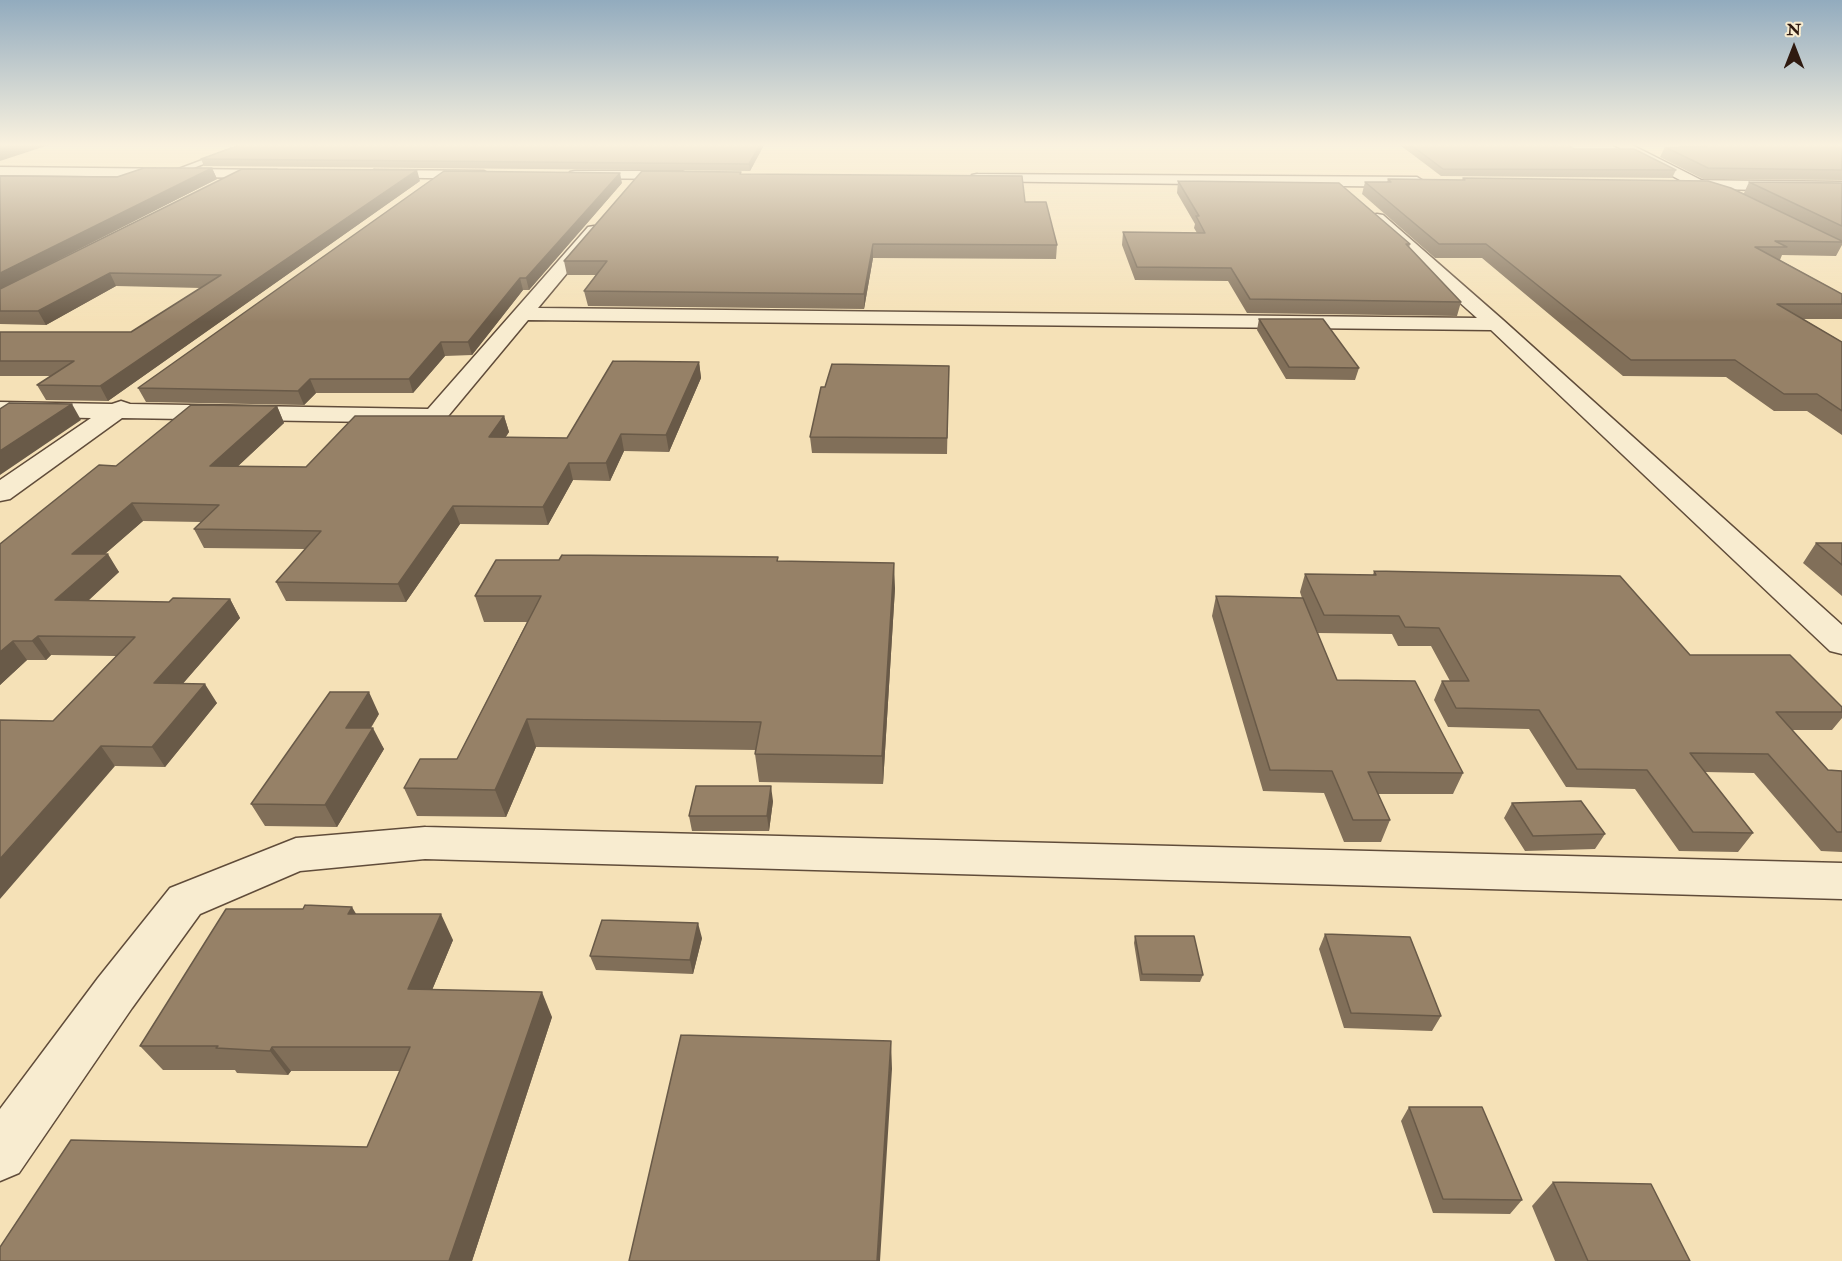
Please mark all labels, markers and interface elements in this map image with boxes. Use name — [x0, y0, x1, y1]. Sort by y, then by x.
north arrow — [1764, 18, 1824, 78]
text: N — [1787, 20, 1801, 40]

